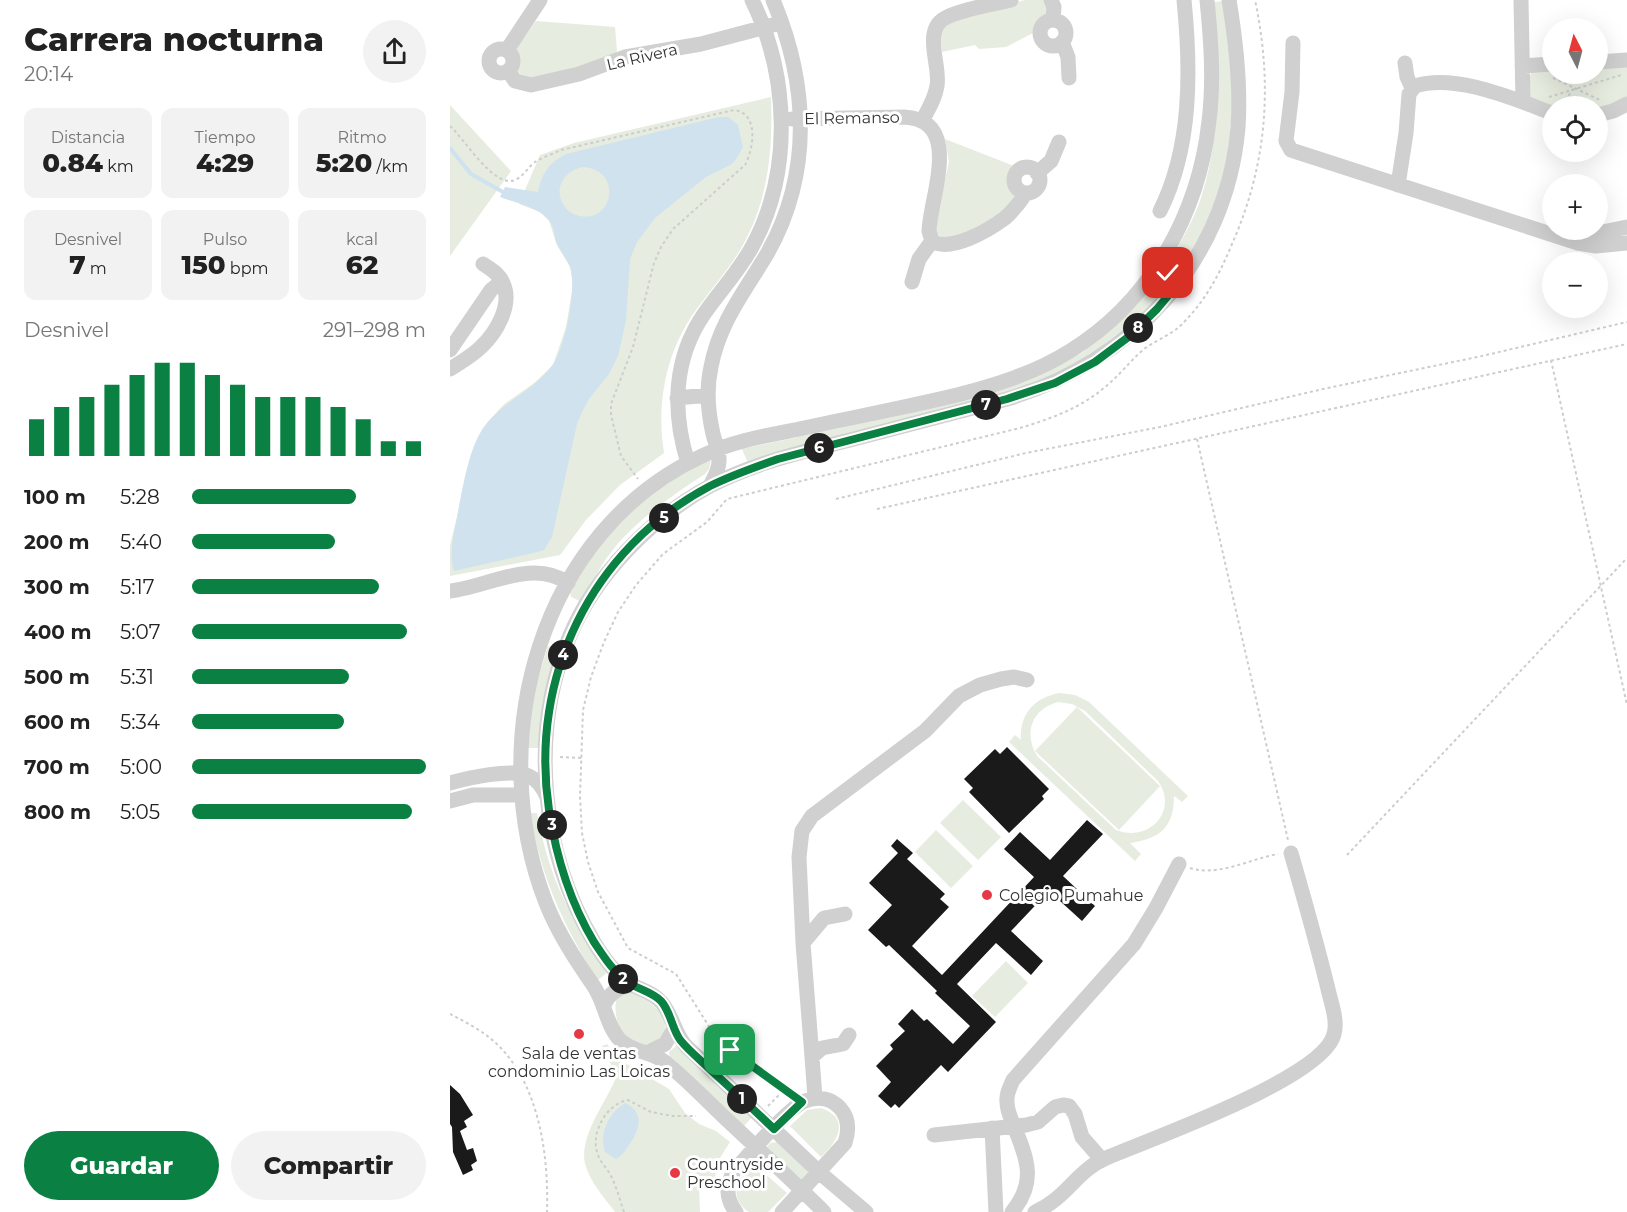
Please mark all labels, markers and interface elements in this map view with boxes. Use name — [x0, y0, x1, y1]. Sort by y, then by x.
north arrow — [1542, 18, 1608, 84]
map controls — [1542, 18, 1608, 318]
text: Carrera nocturna — [24, 19, 324, 59]
button: share — [363, 20, 426, 83]
street label: La Rivera — [605, 40, 679, 74]
text: 20:14 — [24, 62, 73, 86]
button: locate — [1542, 96, 1608, 162]
street label: El Remanso — [804, 108, 900, 128]
text: Distancia — [51, 128, 125, 147]
text: Tiempo — [194, 128, 256, 147]
text: Ritmo — [337, 128, 387, 147]
text: 0.84 — [42, 147, 103, 179]
text: 4:29 — [196, 147, 254, 179]
text: 5:20 — [316, 147, 372, 179]
text: km — [103, 157, 134, 176]
text: /km — [372, 157, 408, 176]
button: + — [1542, 174, 1608, 240]
text: Desnivel — [54, 230, 122, 249]
text: Pulso — [203, 230, 247, 249]
text: kcal — [346, 230, 378, 249]
pin — [1142, 247, 1193, 298]
text: 7 — [69, 249, 86, 281]
text: 150 — [182, 249, 226, 281]
text: 62 — [346, 249, 378, 281]
button: − — [1542, 252, 1608, 318]
icon: check — [1151, 256, 1184, 289]
text: m — [86, 259, 107, 278]
text: bpm — [226, 259, 269, 278]
pin: 8 — [1123, 313, 1153, 343]
text: Desnivel — [24, 318, 109, 342]
text: 291–298 m — [323, 318, 426, 342]
text: 8 — [1133, 318, 1143, 337]
pin: 7 — [971, 390, 1001, 420]
text: 7 — [981, 395, 991, 414]
pin: 6 — [804, 433, 834, 463]
text: 6 — [814, 438, 824, 457]
text: 100 m — [24, 485, 86, 509]
text: 5:28 — [120, 485, 160, 509]
pin: 5 — [649, 503, 679, 533]
text: 5 — [659, 508, 669, 527]
text: 200 m — [24, 530, 90, 554]
text: 5:40 — [120, 530, 162, 554]
text: 300 m — [24, 575, 90, 599]
text: 5:17 — [120, 575, 155, 599]
text: 400 m — [24, 620, 92, 644]
text: 5:07 — [120, 620, 160, 644]
pin: 4 — [548, 640, 578, 670]
text: 4 — [557, 645, 569, 664]
text: 500 m — [24, 665, 90, 689]
text: 5:31 — [120, 665, 154, 689]
text: 600 m — [24, 710, 91, 734]
text: 5:34 — [120, 710, 160, 734]
text: 700 m — [24, 755, 90, 779]
text: 5:00 — [120, 755, 162, 779]
text: 800 m — [24, 800, 91, 824]
text: 5:05 — [120, 800, 160, 824]
pin: 3 — [537, 810, 567, 840]
text: 3 — [547, 815, 557, 834]
place label: Colegio Pumahue — [999, 886, 1143, 905]
marker: Colegio Pumahue — [980, 888, 994, 902]
pin: 2 — [608, 964, 638, 994]
text: 2 — [618, 969, 628, 988]
pin — [704, 1024, 755, 1075]
marker: Sala de ventas condominio Las Loicas — [572, 1027, 586, 1041]
icon: arrive — [713, 1033, 746, 1066]
place label: Sala de ventas condominio Las Loicas — [488, 1044, 670, 1081]
pin: 1 — [727, 1084, 757, 1114]
text: 1 — [739, 1089, 745, 1108]
button: Guardar — [24, 1131, 219, 1200]
button: Compartir — [231, 1131, 426, 1200]
place label: Countryside Preschool — [687, 1155, 784, 1192]
marker: Countryside Preschool — [668, 1166, 682, 1180]

